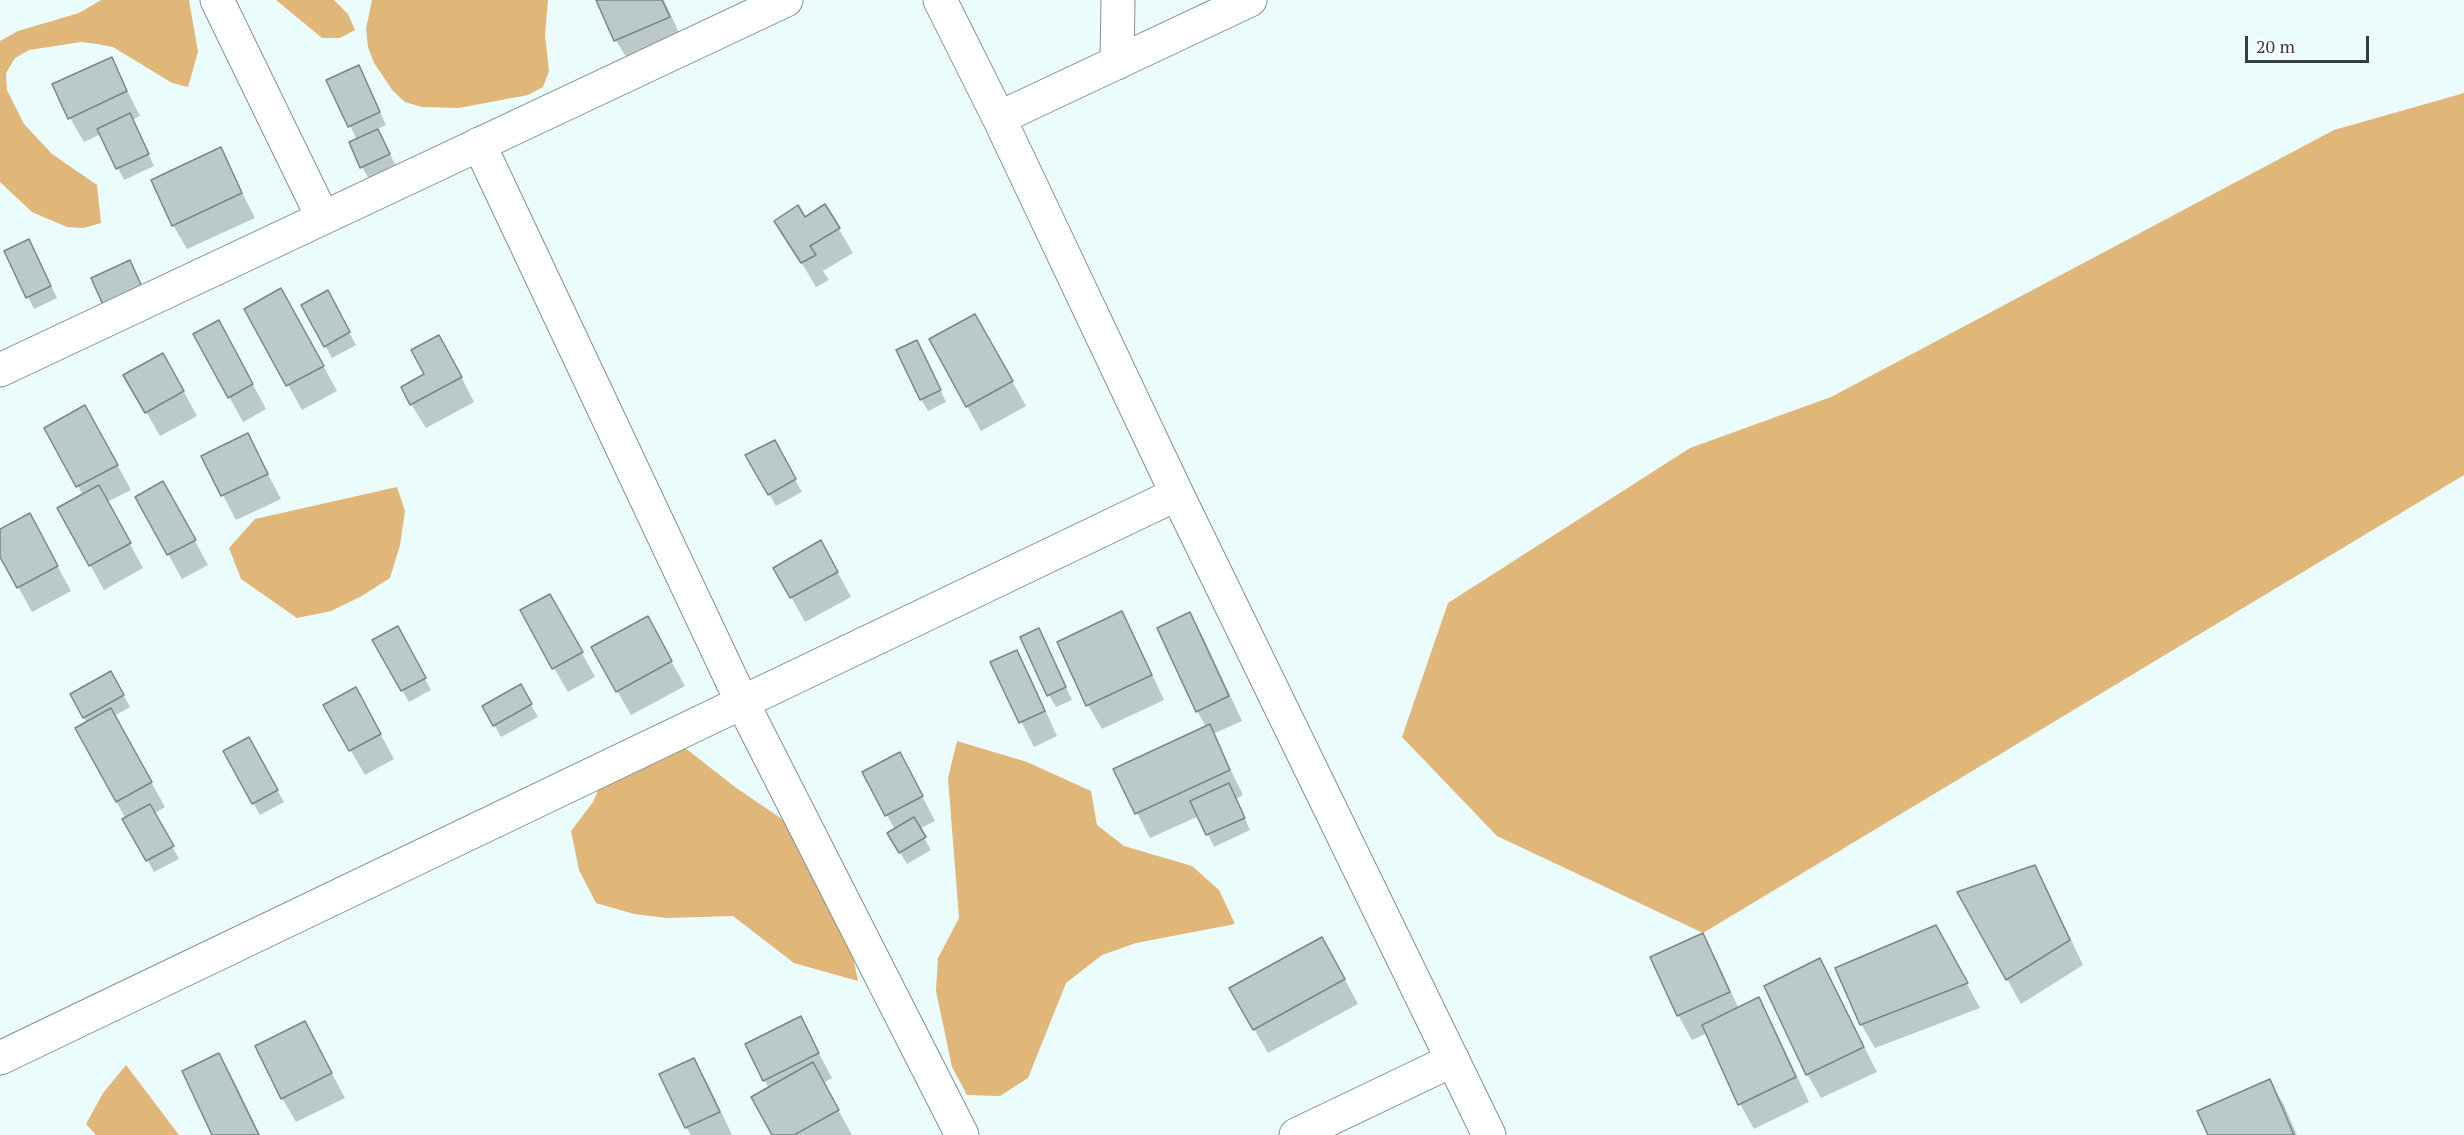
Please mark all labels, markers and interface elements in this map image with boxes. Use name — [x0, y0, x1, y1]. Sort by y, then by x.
scale bar — [2248, 24, 2372, 62]
text: 20 m — [2256, 34, 2295, 58]

